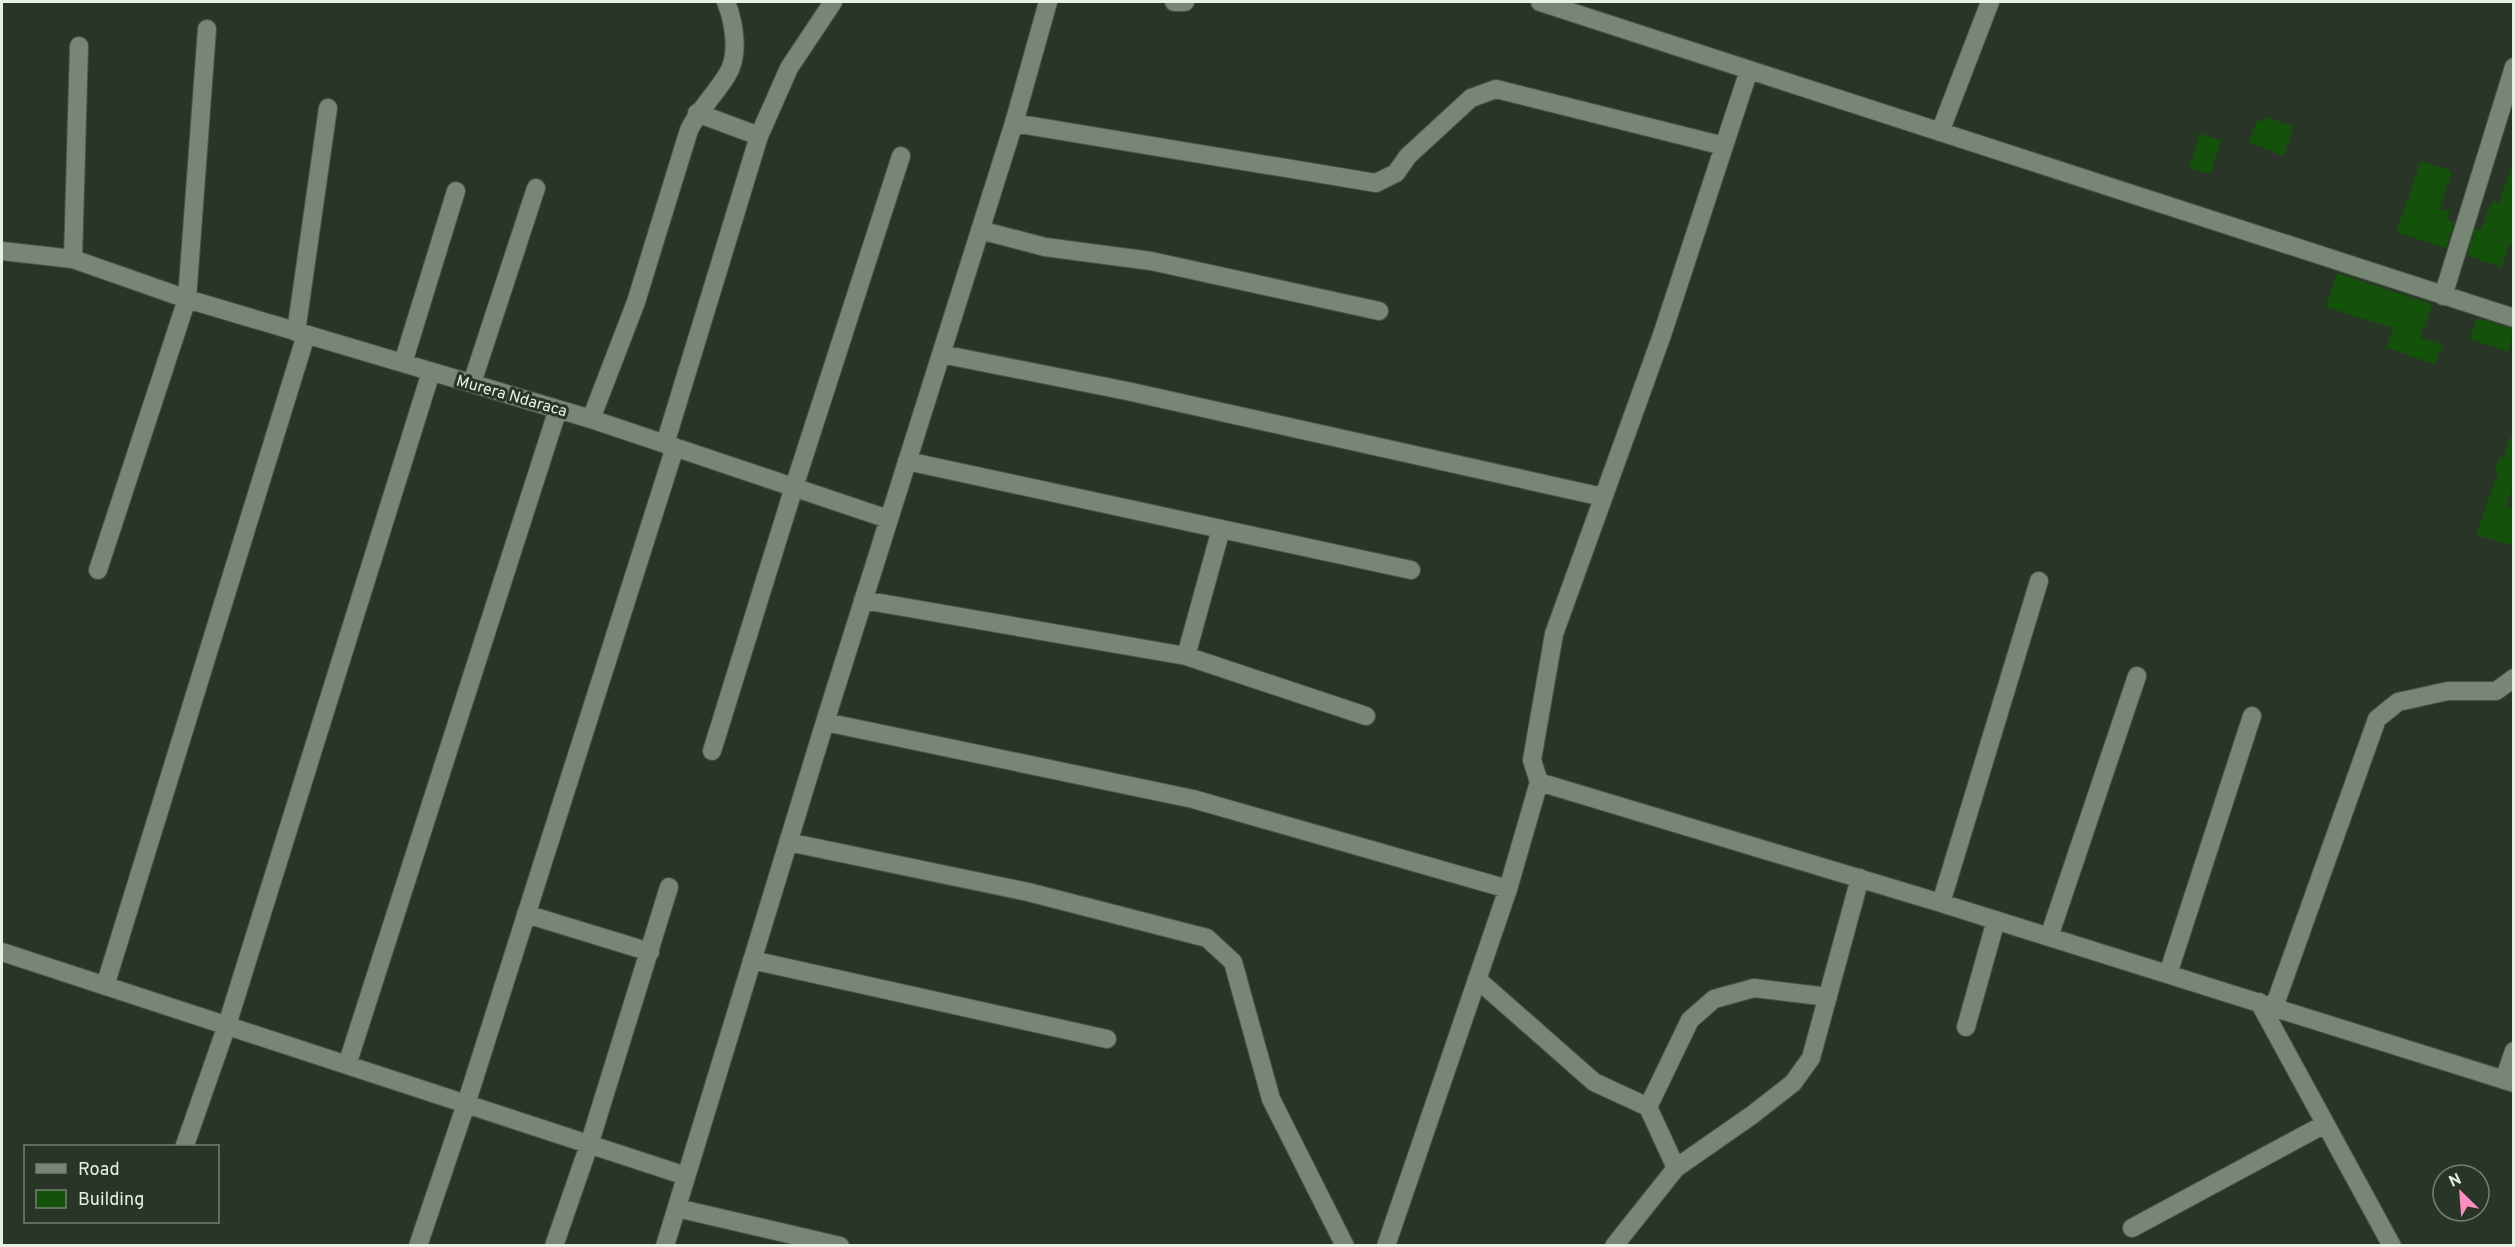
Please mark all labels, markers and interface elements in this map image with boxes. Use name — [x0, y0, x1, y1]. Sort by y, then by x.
street label: Murera Ndaraca — [454, 372, 569, 422]
legend — [24, 1145, 219, 1223]
text: Road — [78, 1159, 120, 1182]
north arrow — [2431, 1163, 2491, 1223]
text: N — [2446, 1170, 2465, 1193]
text: Building — [78, 1189, 144, 1212]

